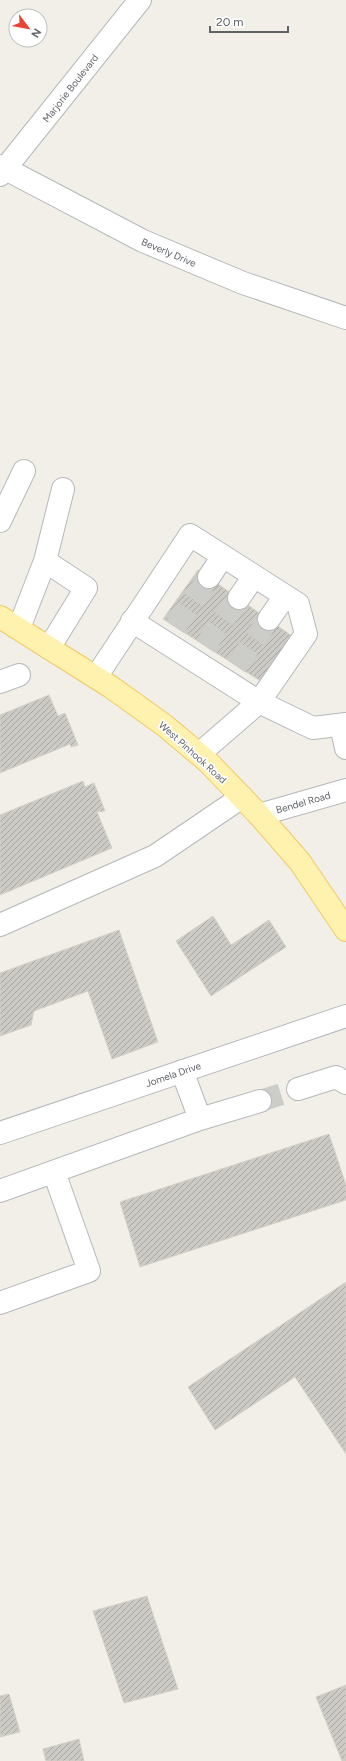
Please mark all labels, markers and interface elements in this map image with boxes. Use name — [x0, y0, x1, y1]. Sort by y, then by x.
north arrow — [8, 8, 48, 48]
scale bar — [210, 8, 288, 34]
text: 20 m — [216, 15, 244, 29]
text: N — [28, 26, 44, 40]
street label: Marjorie Boulevard — [40, 51, 101, 125]
street label: Beverly Drive — [139, 235, 199, 270]
street label: West Pinhook Road — [156, 719, 229, 786]
street label: Bendel Road — [274, 788, 332, 816]
street label: Jomela Drive — [144, 1059, 203, 1090]

